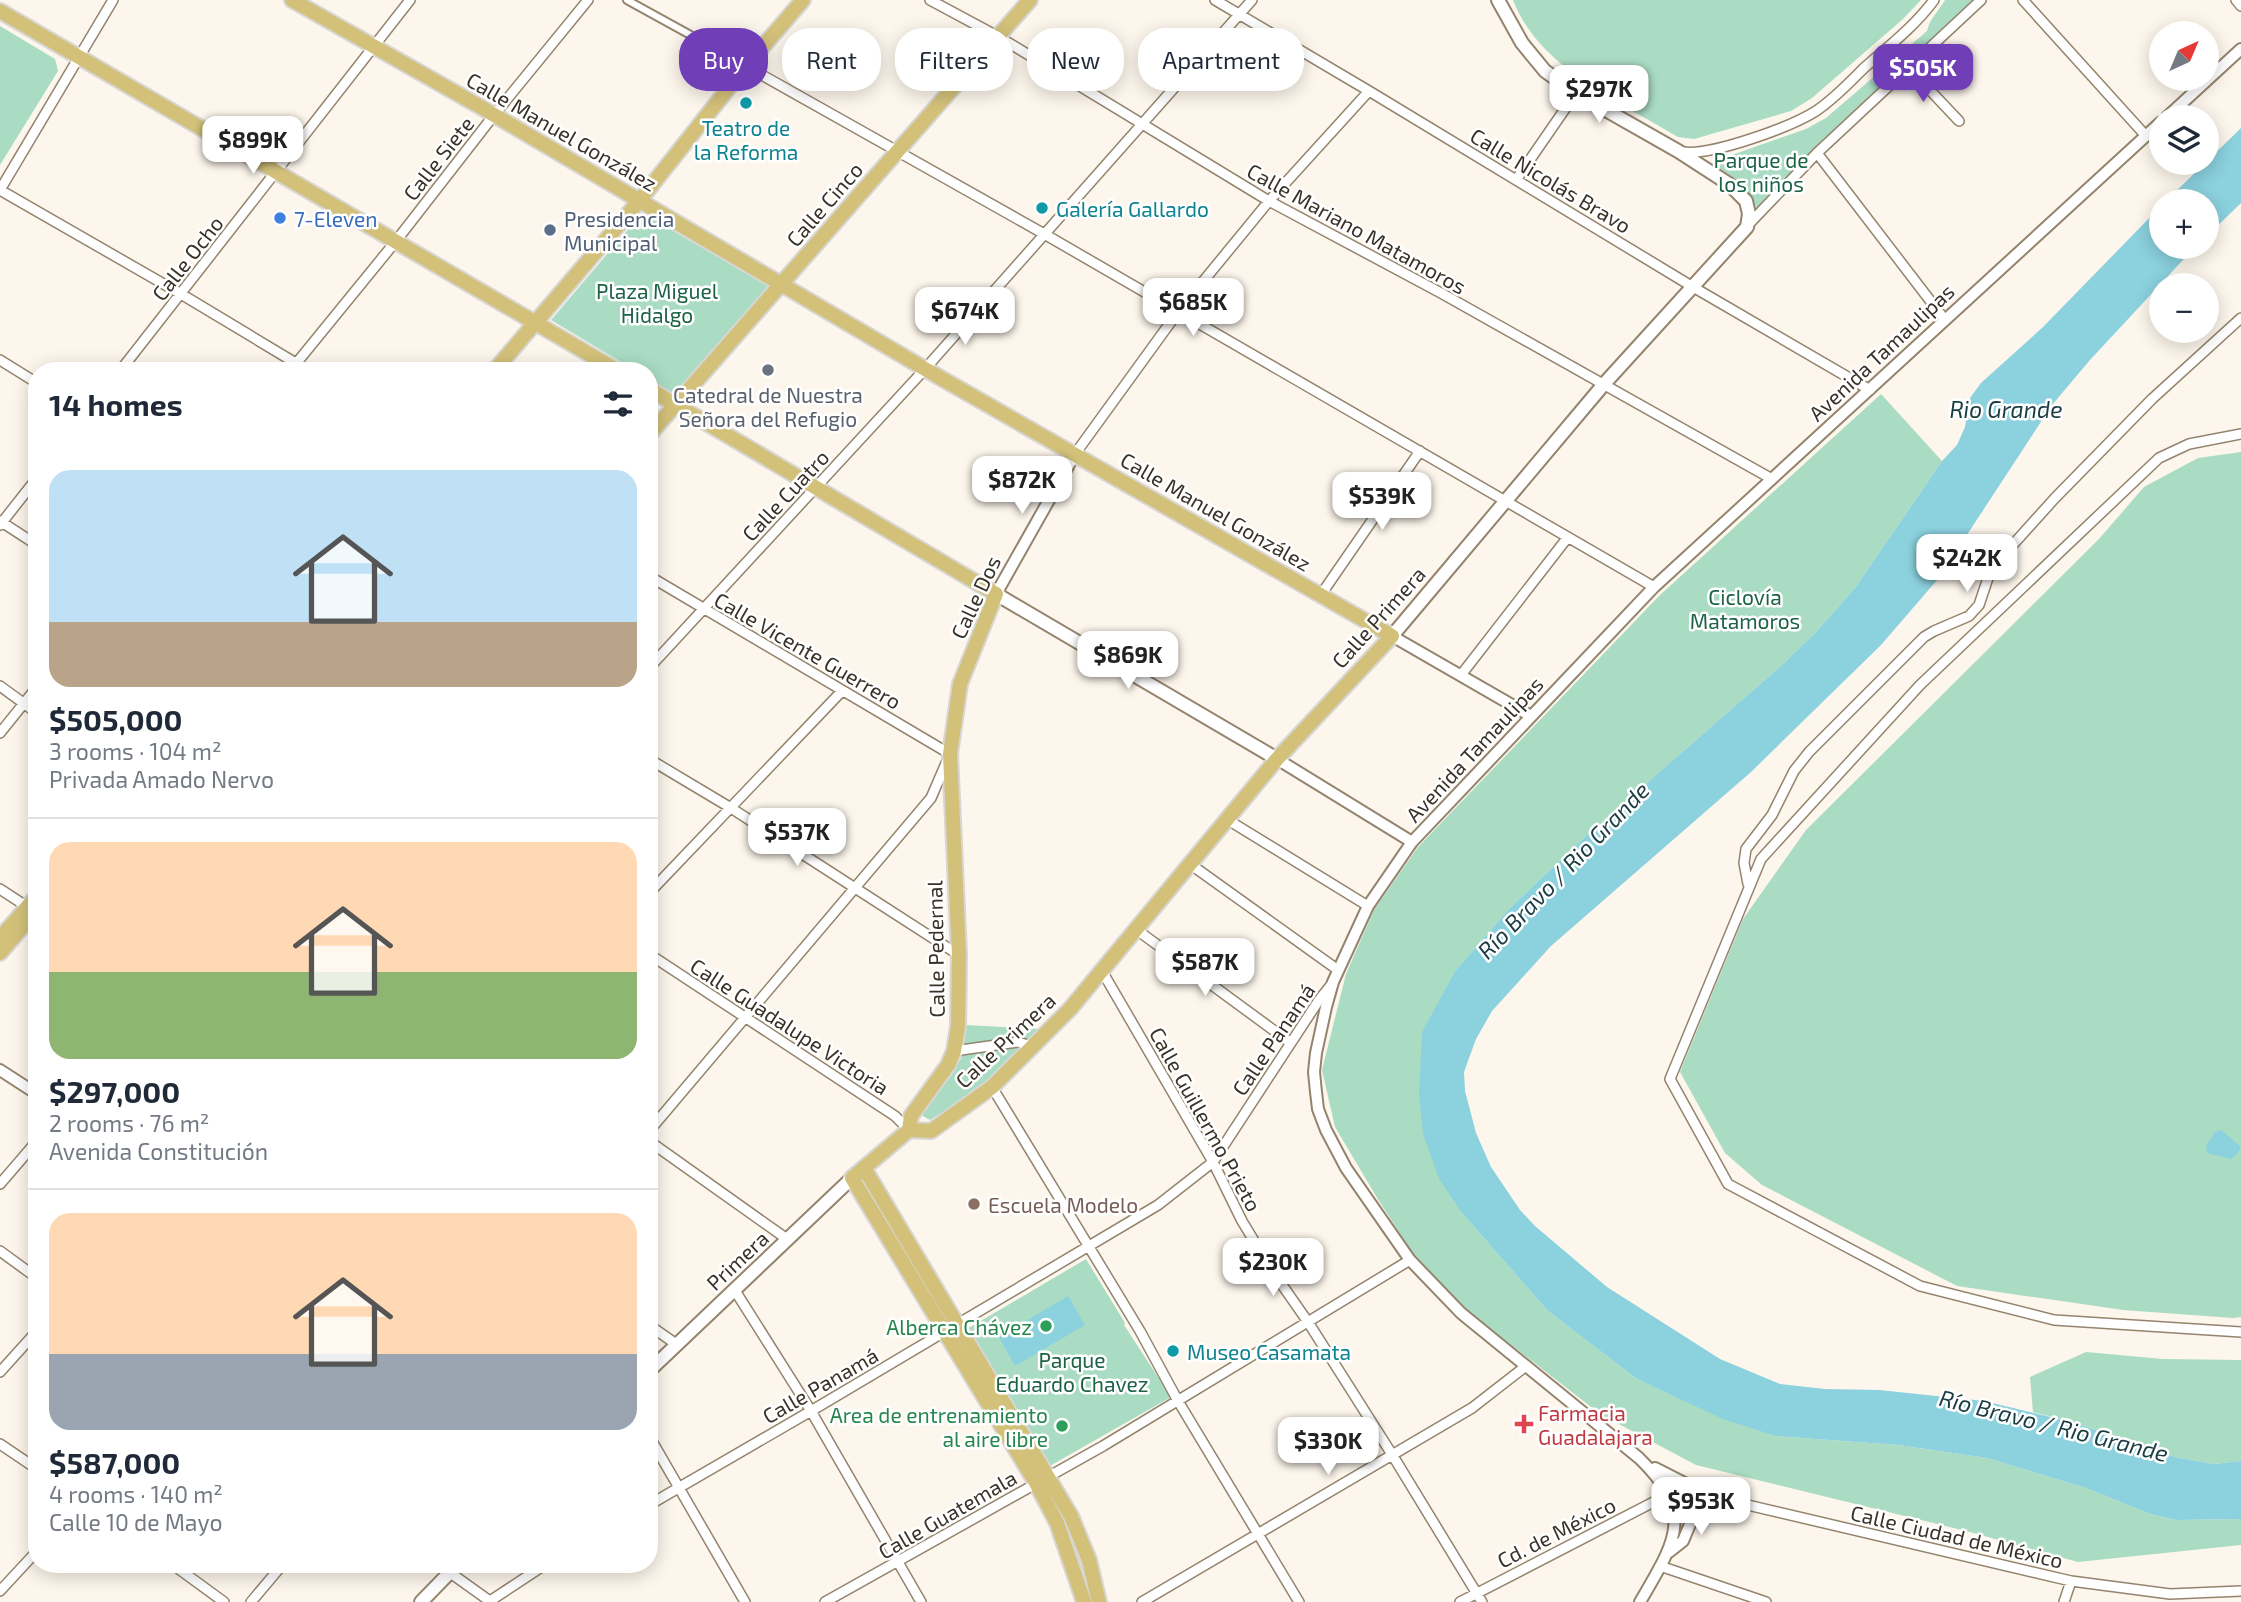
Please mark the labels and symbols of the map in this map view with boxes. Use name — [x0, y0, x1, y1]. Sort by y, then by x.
north arrow — [2149, 21, 2219, 91]
pin: $505K — [1874, 44, 1972, 104]
street label: Calle Manuel González — [462, 66, 662, 196]
pin: $297K — [1550, 66, 1648, 125]
marker: Teatro de la Reforma — [738, 95, 754, 111]
street label: Calle Siete — [398, 111, 478, 205]
place label: Teatro de la Reforma — [694, 115, 798, 164]
pin: $899K — [204, 116, 302, 176]
street label: Calle Nicolás Bravo — [1466, 122, 1636, 238]
park label: Parque de los niños — [1713, 147, 1809, 196]
street label: Calle Cinco — [781, 157, 867, 251]
street label: Calle Mariano Matamoros — [1243, 157, 1471, 299]
place label: Galería Gallardo — [1056, 196, 1209, 221]
marker: Galería Gallardo — [1034, 200, 1050, 216]
place label: 7-Eleven — [294, 206, 377, 231]
place label: Presidencia Municipal — [564, 206, 674, 255]
marker: 7-Eleven — [272, 210, 288, 226]
street label: Calle Ocho — [146, 211, 228, 305]
marker: Presidencia Municipal — [542, 222, 558, 238]
park label: Plaza Miguel Hidalgo — [596, 278, 719, 327]
pin: $685K — [1144, 278, 1242, 338]
street label: Avenida Tamaulipas — [1803, 278, 1959, 426]
pin: $674K — [916, 288, 1014, 347]
marker: Catedral de Nuestra Señora del Refugio — [760, 362, 776, 378]
place label: Catedral de Nuestra Señora del Refugio — [673, 382, 863, 431]
water label: Rio Grande — [1949, 395, 2063, 423]
street label: Calle Cuatro — [736, 444, 834, 546]
street label: Calle Manuel González — [1116, 446, 1316, 576]
pin: $872K — [973, 456, 1071, 516]
pin: $539K — [1333, 472, 1431, 532]
pin: $242K — [1918, 534, 2016, 594]
street label: Calle Dos — [945, 552, 1005, 642]
street label: Calle Primera — [1326, 561, 1430, 673]
park label: Ciclovía Matamoros — [1690, 584, 1800, 633]
street label: Calle Vicente Guerrero — [710, 586, 906, 714]
pin: $869K — [1079, 632, 1177, 691]
street label: Avenida Tamaulipas — [1400, 671, 1548, 827]
water label: Río Bravo / Rio Grande — [1471, 776, 1655, 964]
pin: $537K — [748, 808, 846, 868]
street label: Calle Pedernal — [921, 879, 949, 1018]
pin: $587K — [1156, 939, 1254, 998]
street label: Calle Guadalupe Victoria — [686, 953, 894, 1099]
street label: Calle Panamá — [1226, 978, 1320, 1100]
street label: Calle Primera — [950, 987, 1060, 1093]
street label: Calle Guillermo Prieto — [1145, 1023, 1267, 1215]
place label: Escuela Modelo — [988, 1192, 1138, 1217]
marker: Escuela Modelo — [966, 1196, 982, 1212]
street label: Primera — [701, 1225, 773, 1295]
pin: $230K — [1224, 1238, 1322, 1298]
place label: Alberca Chávez — [886, 1314, 1032, 1339]
marker: Alberca Chávez — [1038, 1318, 1054, 1334]
place label: Museo Casamata — [1187, 1339, 1351, 1364]
street label: Calle Panamá — [758, 1342, 882, 1428]
marker: Museo Casamata — [1165, 1343, 1181, 1359]
park label: Parque Eduardo Chavez — [996, 1347, 1148, 1396]
water label: Río Bravo / Rio Grande — [1937, 1383, 2171, 1467]
place label: Farmacia Guadalajara — [1538, 1400, 1653, 1450]
place label: Area de entrenamiento al aire libre — [830, 1402, 1048, 1451]
marker: Farmacia Guadalajara — [1516, 1416, 1532, 1432]
marker: Area de entrenamiento al aire libre — [1054, 1418, 1070, 1434]
pin: $330K — [1279, 1418, 1377, 1477]
street label: Calle Guatemala — [873, 1464, 1021, 1564]
pin: $953K — [1652, 1478, 1750, 1537]
street label: Cd. de México — [1493, 1491, 1619, 1573]
street label: Calle Ciudad de México — [1848, 1499, 2066, 1573]

